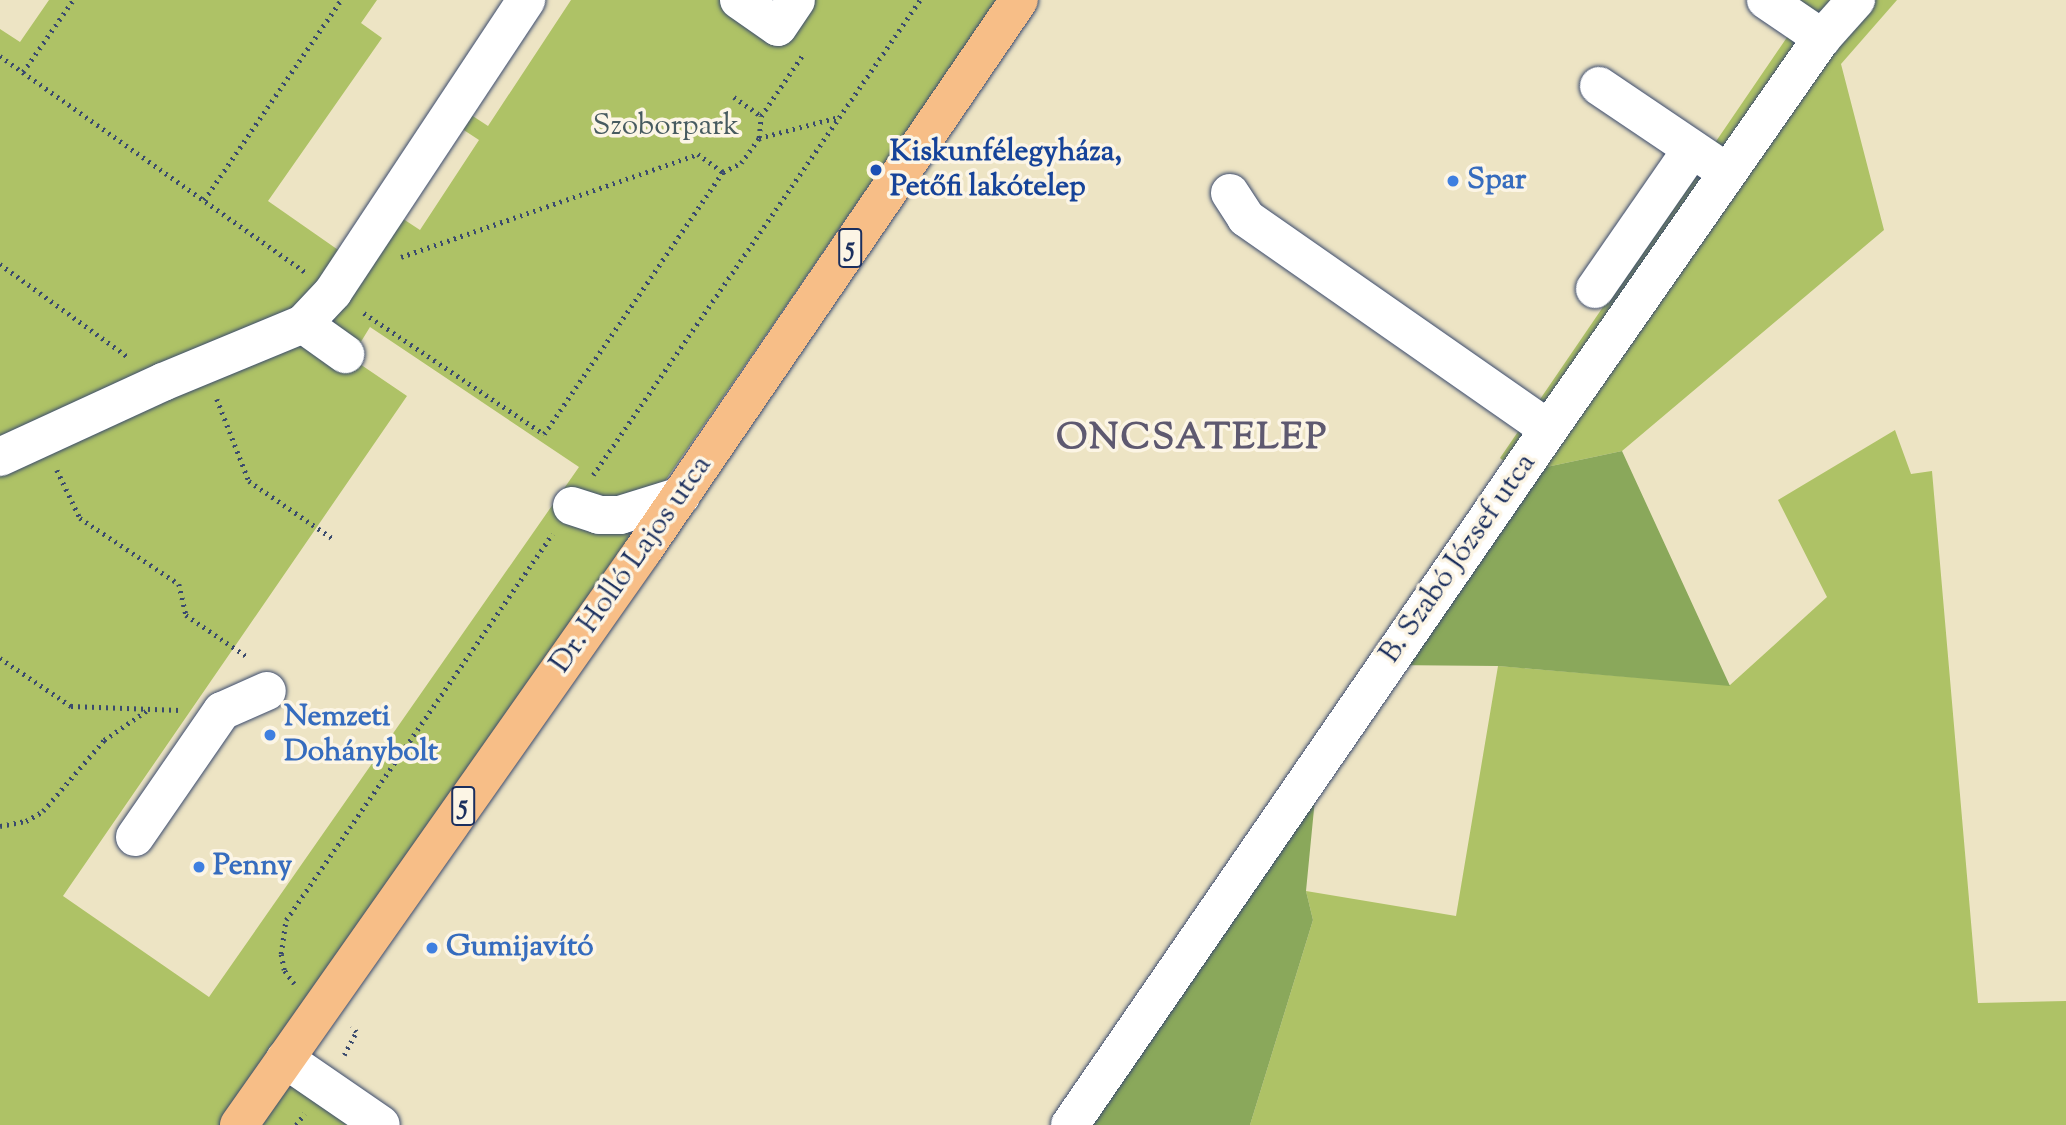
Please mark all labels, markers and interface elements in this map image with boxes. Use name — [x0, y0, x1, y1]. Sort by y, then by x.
park label: Szoborpark — [593, 109, 739, 145]
place label: Kiskunfélegyháza, Petőfi lakótelep — [890, 135, 1122, 206]
marker: Kiskunfélegyháza, Petőfi lakótelep — [868, 162, 884, 178]
place label: Spar — [1467, 163, 1526, 199]
marker: Spar — [1445, 173, 1461, 189]
road number: 5 — [838, 224, 862, 272]
district label: ONCSATELEP — [1057, 417, 1327, 461]
street label: B. Szabó József utca — [1373, 447, 1545, 671]
street label: Dr. Holló Lajos utca — [543, 449, 721, 681]
place label: Nemzeti Dohánybolt — [284, 700, 438, 770]
marker: Nemzeti Dohánybolt — [262, 727, 278, 743]
road number: 5 — [451, 782, 475, 830]
place label: Penny — [213, 849, 292, 885]
marker: Penny — [191, 859, 207, 875]
place label: Gumijavító — [446, 930, 594, 966]
marker: Gumijavító — [424, 940, 440, 956]

